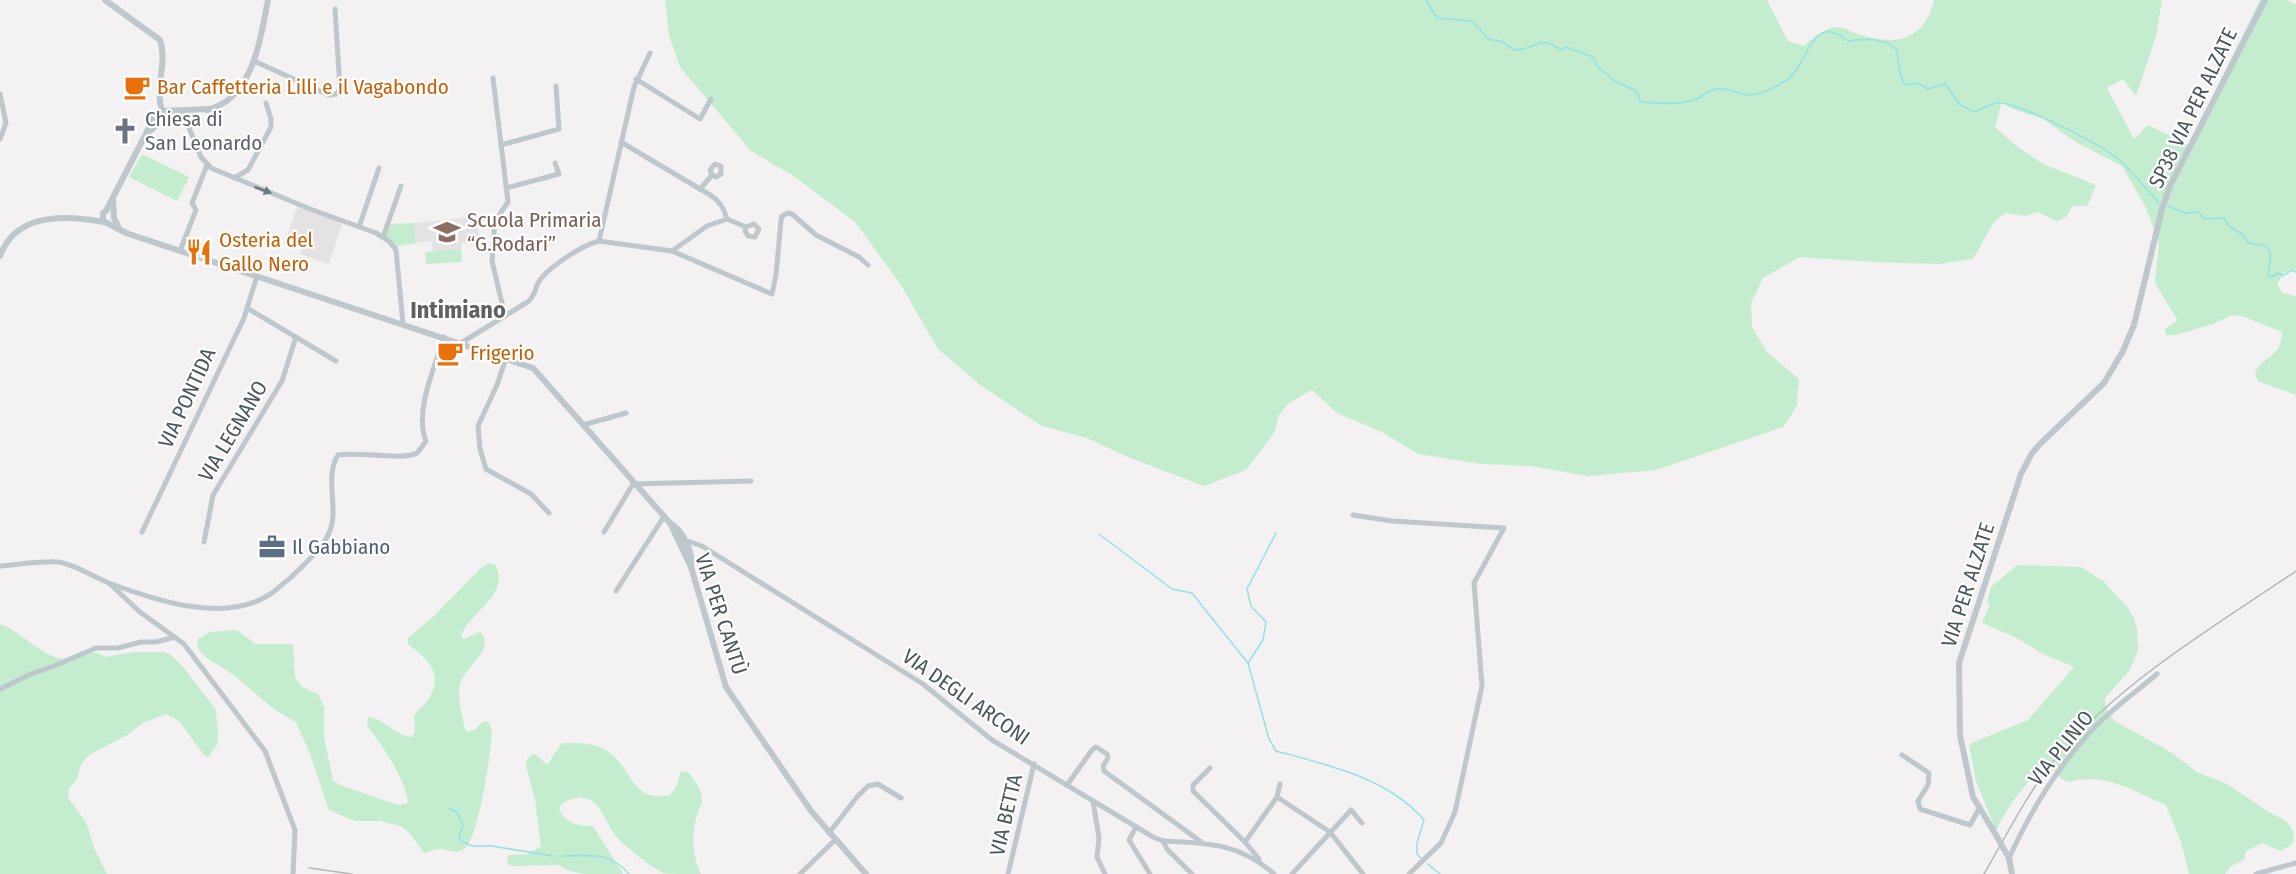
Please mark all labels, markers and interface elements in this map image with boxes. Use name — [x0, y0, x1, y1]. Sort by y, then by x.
street label: SP38 VIA PER ALZATE — [2143, 23, 2243, 192]
cafe icon: Bar Caffetteria Lilli e il Vagabondo — [122, 72, 152, 102]
place label: Bar Caffetteria Lilli e il Vagabondo — [157, 74, 449, 100]
place label: Chiesa di San Leonardo — [145, 106, 262, 156]
church icon: Chiesa di San Leonardo — [110, 116, 140, 146]
one-way arrow — [254, 186, 272, 195]
place label: Scuola Primaria “G.Rodari” — [467, 207, 601, 257]
school or university icon: Scuola Primaria “G.Rodari” — [432, 217, 462, 247]
place label: Osteria del Gallo Nero — [219, 227, 314, 277]
restaurant icon: Osteria del Gallo Nero — [184, 237, 214, 267]
district label: Intimiano — [410, 296, 506, 324]
cafe icon: Frigerio — [435, 338, 465, 368]
place label: Frigerio — [470, 340, 535, 366]
street label: VIA PONTIDA — [153, 344, 221, 452]
street label: VIA LEGNANO — [193, 376, 273, 486]
street label: VIA PER ALZATE — [1936, 519, 2000, 650]
office icon: Il Gabbiano — [257, 532, 287, 562]
place label: Il Gabbiano — [292, 534, 390, 560]
street label: VIA PER CANTÙ — [689, 550, 753, 678]
street label: VIA DEGLI ARCONI — [897, 643, 1035, 751]
street label: VIA PLINIO — [2023, 705, 2099, 791]
street label: VIA BETTA — [984, 772, 1028, 858]

